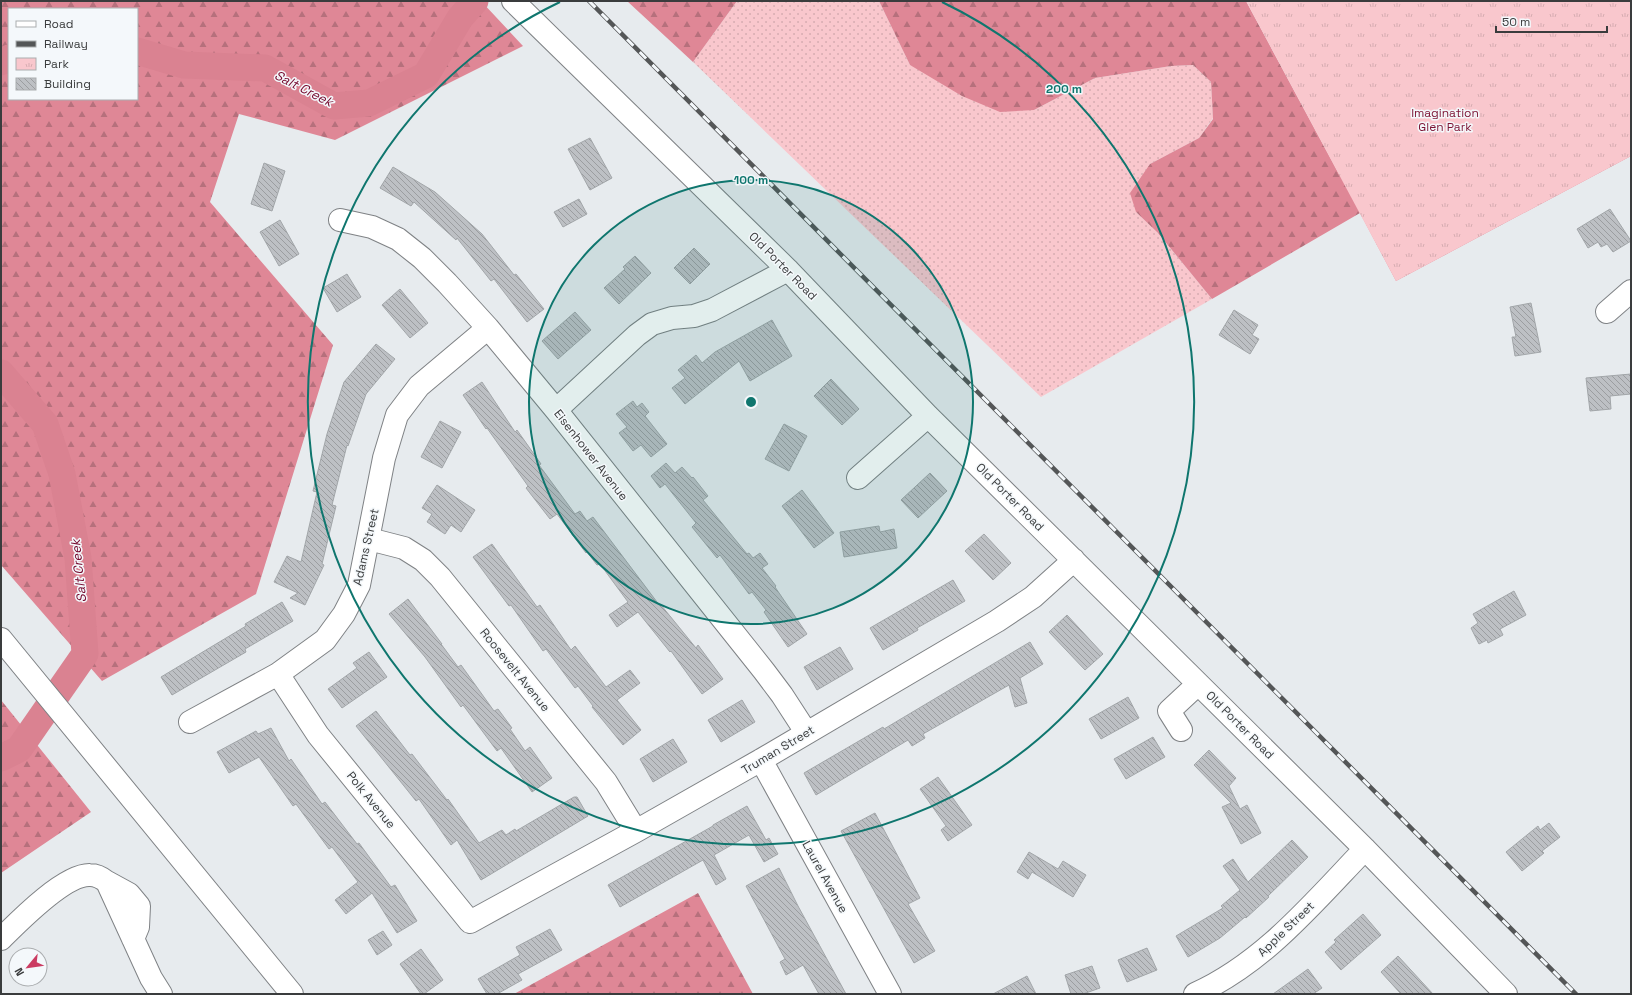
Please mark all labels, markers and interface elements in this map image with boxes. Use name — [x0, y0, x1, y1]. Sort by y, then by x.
legend — [8, 8, 138, 100]
scale bar — [1496, 8, 1607, 34]
text: 50 m — [1502, 14, 1530, 30]
text: Road — [44, 16, 73, 32]
text: Railway — [44, 36, 88, 52]
text: Park — [44, 56, 69, 72]
water label: Salt Creek — [272, 66, 338, 111]
text: Building — [44, 76, 91, 92]
text: 200 m — [1046, 81, 1082, 97]
park label: Imagination Glen Park — [1411, 105, 1479, 135]
text: 100 m — [734, 172, 768, 188]
street label: Old Porter Road — [745, 228, 821, 304]
centre of rings — [744, 395, 758, 409]
street label: Eisenhower Avenue — [550, 406, 632, 504]
street label: Old Porter Road — [972, 459, 1048, 535]
street label: Adams Street — [349, 507, 383, 587]
water label: Salt Creek — [67, 537, 90, 603]
street label: Roosevelt Avenue — [476, 625, 554, 715]
street label: Old Porter Road — [1202, 687, 1278, 763]
street label: Truman Street — [739, 722, 817, 778]
street label: Polk Avenue — [343, 768, 399, 832]
street label: Laurel Avenue — [799, 838, 851, 916]
street label: Apple Street — [1254, 898, 1318, 960]
north arrow — [8, 947, 48, 987]
text: N — [11, 965, 27, 978]

